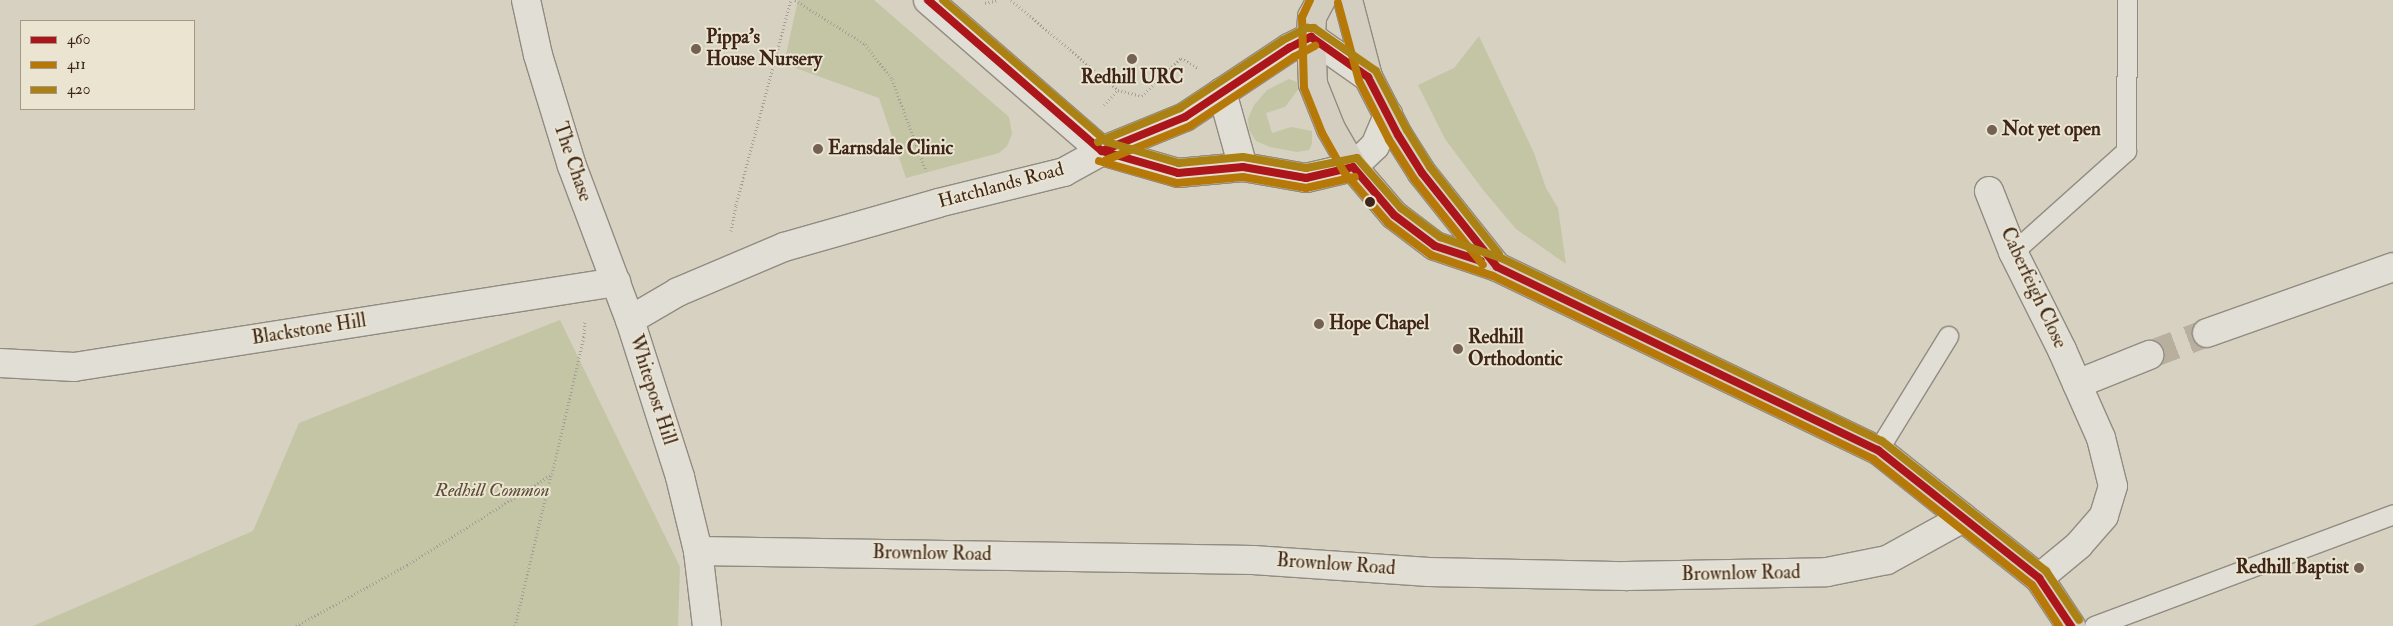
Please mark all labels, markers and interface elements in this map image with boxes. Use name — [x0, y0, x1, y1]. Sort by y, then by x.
legend — [20, 20, 195, 110]
place label: Pippa's House Nursery — [706, 27, 822, 71]
text: 460 — [67, 30, 90, 49]
marker: Pippa's House Nursery — [690, 43, 702, 55]
marker: Redhill URC — [1126, 53, 1138, 65]
text: 411 — [67, 55, 86, 74]
place label: Redhill URC — [1081, 67, 1183, 89]
text: 420 — [67, 80, 90, 99]
street label: The Chase — [548, 119, 596, 205]
place label: Not yet open — [2002, 119, 2101, 141]
marker: Not yet open — [1986, 124, 1998, 136]
place label: Earnsdale Clinic — [828, 138, 953, 160]
marker: Earnsdale Clinic — [812, 143, 824, 155]
street label: Hatchlands Road — [936, 158, 1066, 214]
unlabelled marker — [1365, 197, 1375, 207]
street label: Caberfeigh Close — [1995, 224, 2071, 352]
street label: Blackstone Hill — [250, 310, 368, 350]
place label: Hope Chapel — [1329, 313, 1429, 335]
marker: Hope Chapel — [1313, 318, 1325, 330]
place label: Redhill Orthodontic — [1468, 327, 1563, 371]
street label: Whitepost Hill — [623, 332, 681, 448]
marker: Redhill Orthodontic — [1452, 343, 1464, 355]
park label: Redhill Common — [434, 480, 550, 502]
street label: Brownlow Road — [872, 542, 992, 566]
street label: Brownlow Road — [1276, 549, 1396, 581]
place label: Redhill Baptist — [2236, 557, 2349, 579]
street label: Brownlow Road — [1681, 562, 1801, 586]
marker: Redhill Baptist — [2353, 562, 2365, 574]

